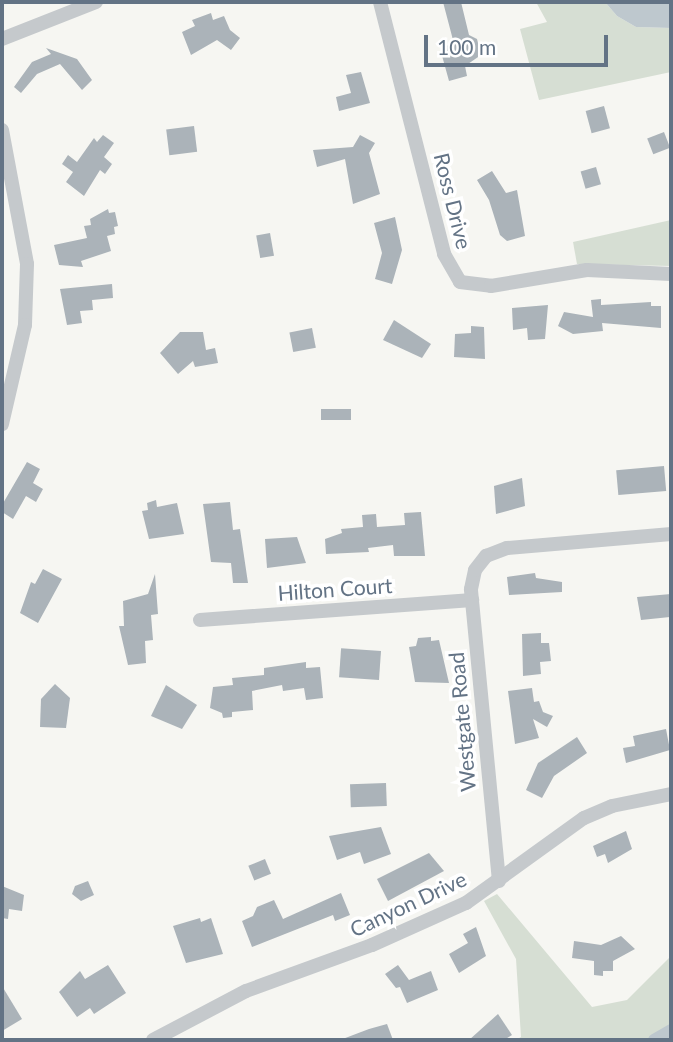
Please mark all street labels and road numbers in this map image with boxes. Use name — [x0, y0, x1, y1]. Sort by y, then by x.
street label: Ross Drive — [429, 150, 477, 252]
street label: Hilton Court — [277, 572, 393, 606]
street label: Westgate Road — [443, 651, 481, 793]
street label: Canyon Drive — [346, 866, 470, 942]

